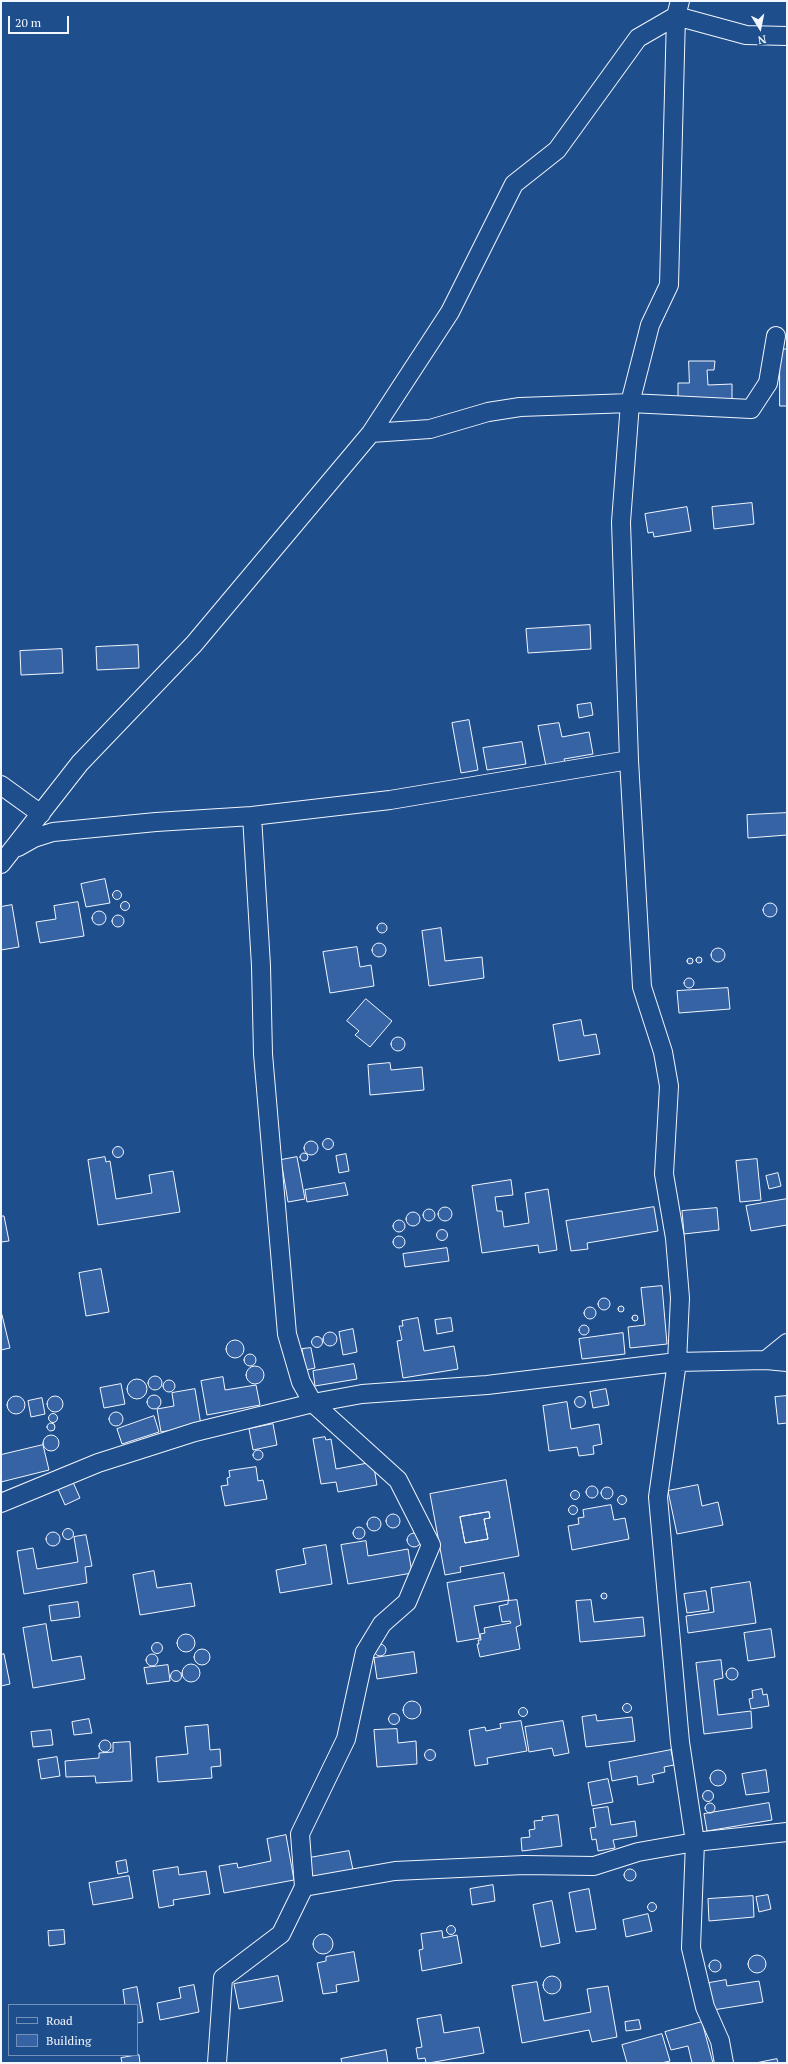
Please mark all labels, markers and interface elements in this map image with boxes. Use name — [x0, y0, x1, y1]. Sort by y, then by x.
scale bar — [10, 8, 71, 34]
north arrow — [740, 8, 780, 48]
text: 20 m — [15, 15, 41, 30]
text: N — [757, 32, 767, 47]
legend — [8, 2004, 138, 2056]
text: Road — [46, 2013, 73, 2028]
text: Building — [46, 2033, 91, 2048]

